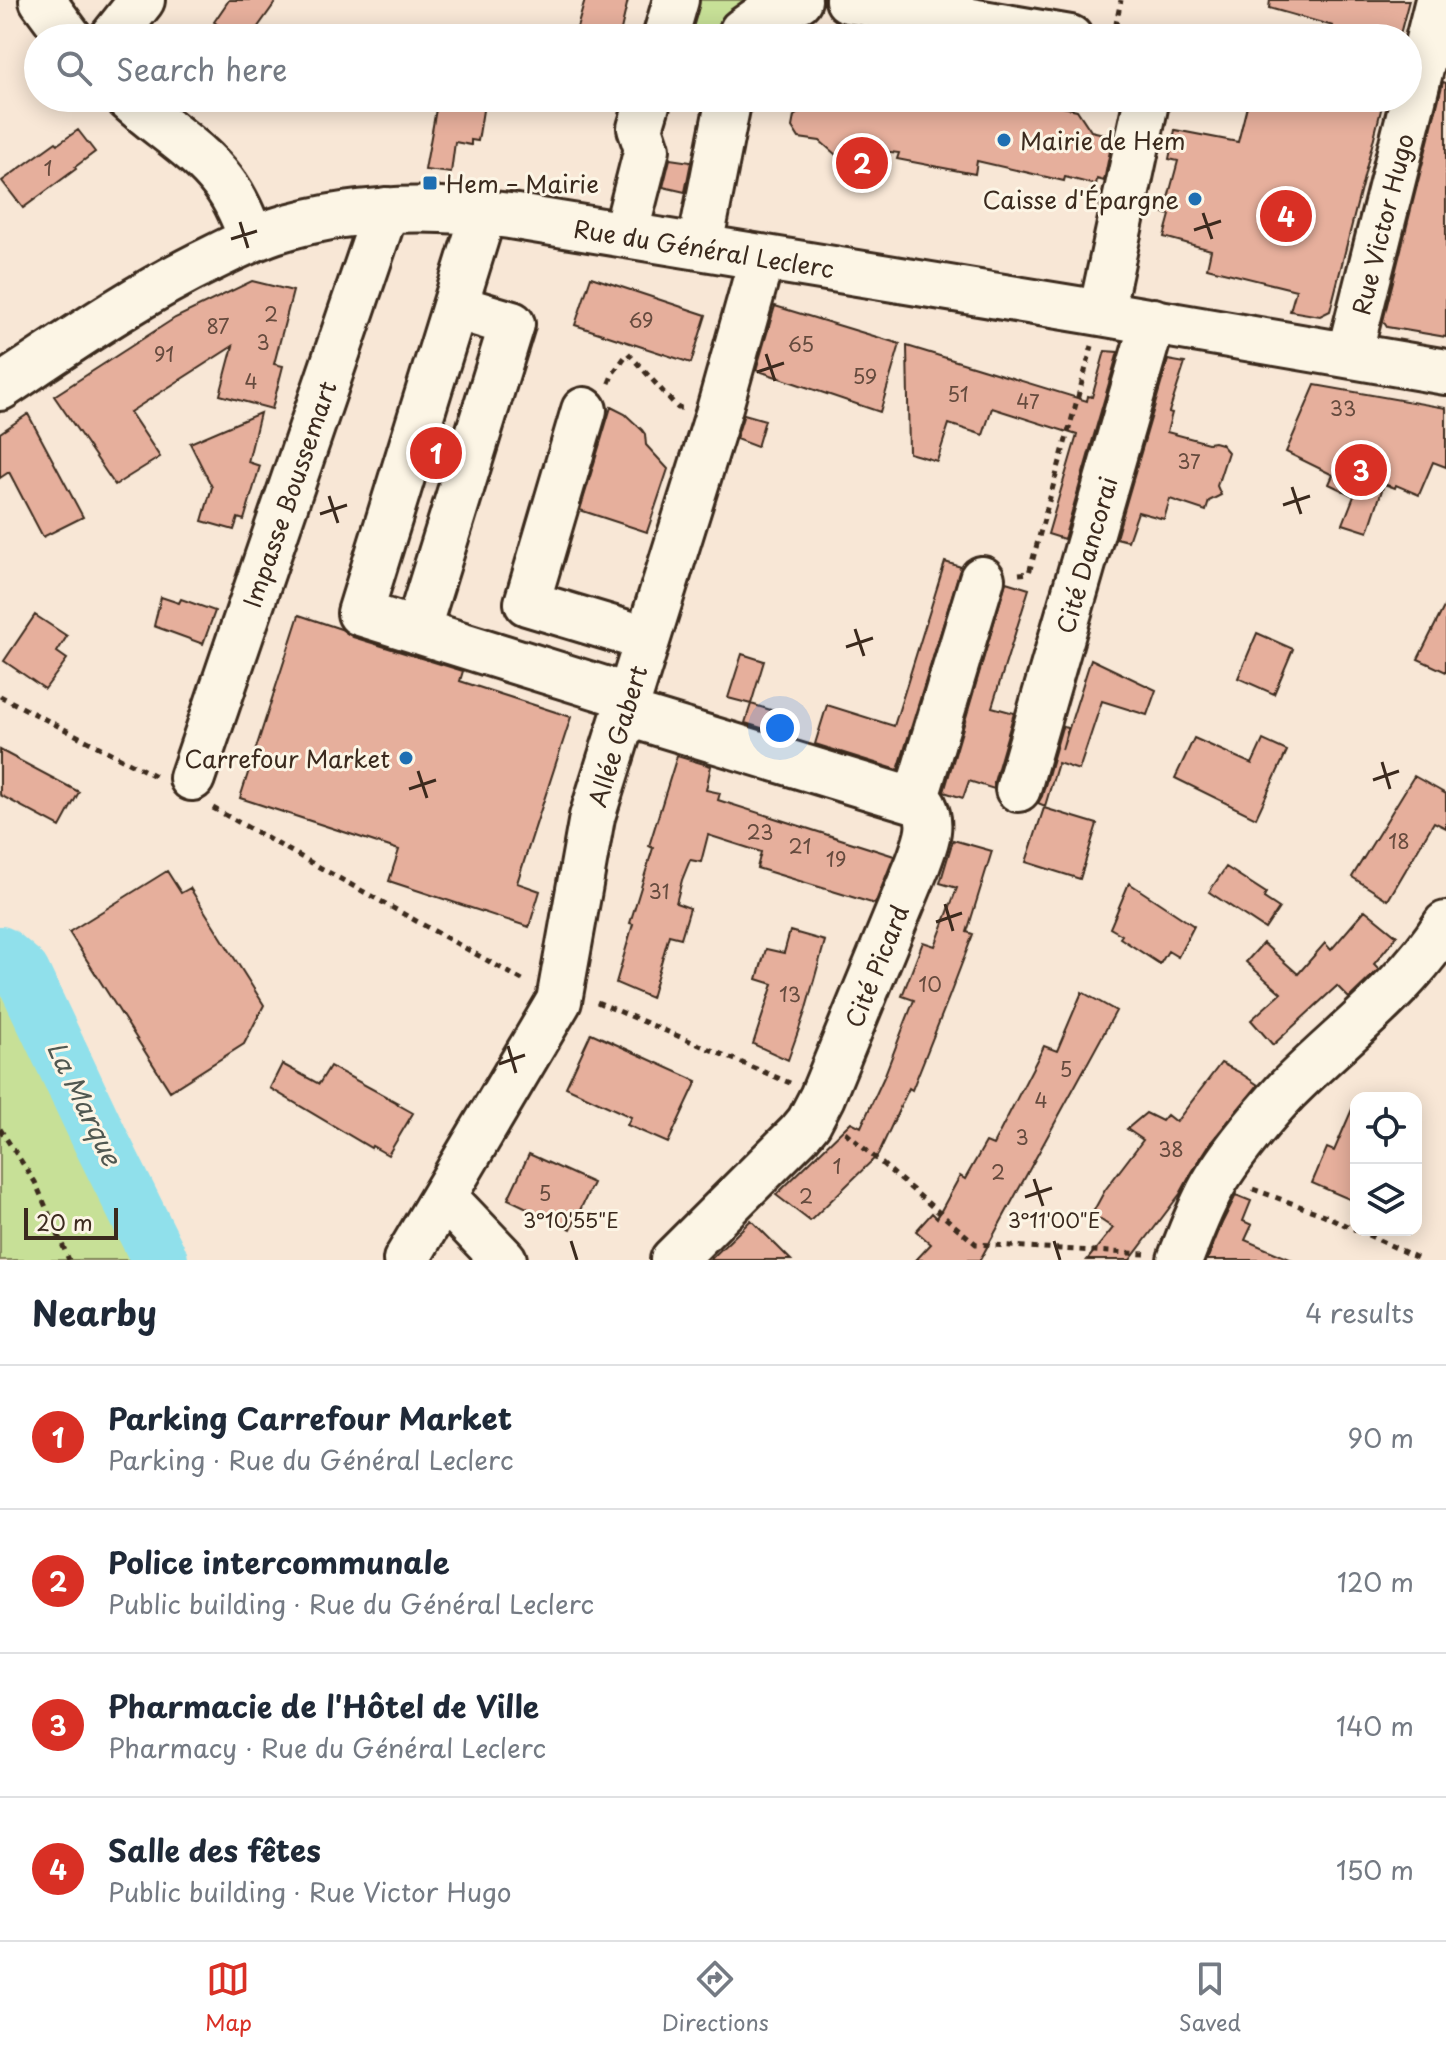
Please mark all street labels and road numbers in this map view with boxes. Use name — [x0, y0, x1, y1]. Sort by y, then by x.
street label: Rue Victor Hugo — [1342, 130, 1422, 318]
street label: Rue du Général Leclerc — [571, 210, 837, 286]
street label: Impasse Boussemart — [233, 376, 345, 612]
street label: Cité Dancorai — [1046, 472, 1126, 638]
street label: Allée Gabert — [578, 661, 656, 811]
street label: Cité Picard — [835, 899, 917, 1033]

